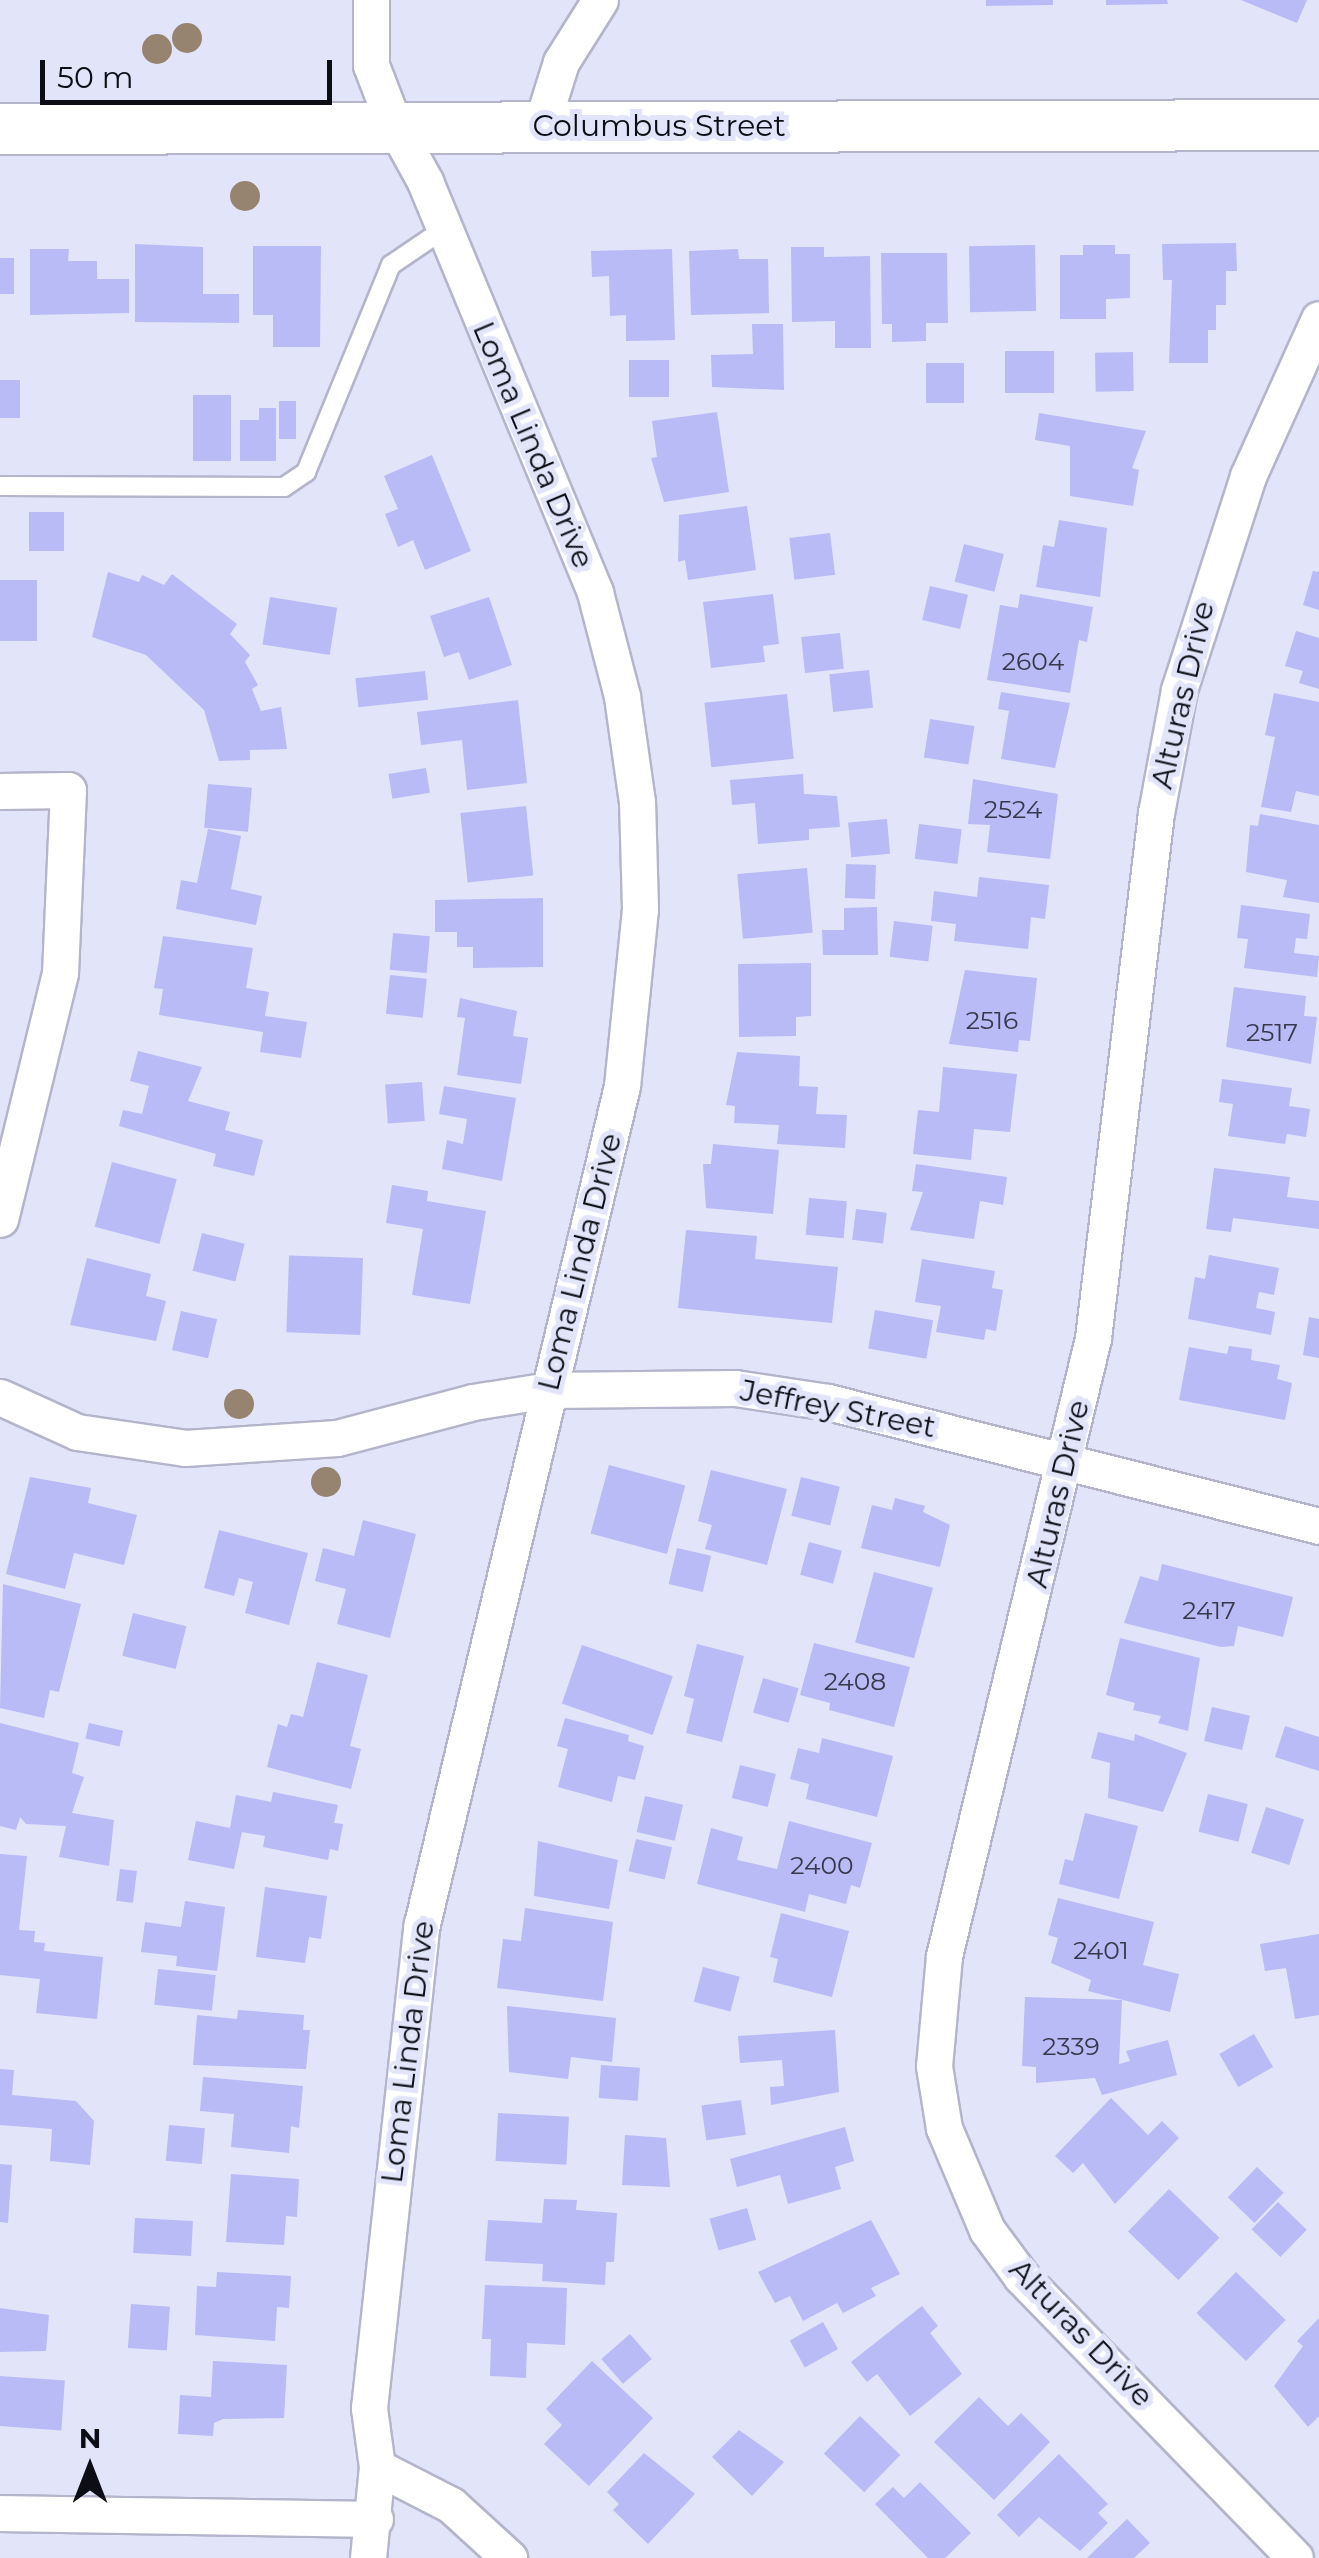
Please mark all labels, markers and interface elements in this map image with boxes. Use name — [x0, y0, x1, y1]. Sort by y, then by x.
scale bar — [45, 40, 338, 102]
text: 50 m — [57, 59, 134, 96]
street label: Columbus Street — [532, 108, 786, 144]
street label: Loma Linda Drive — [465, 316, 601, 574]
street label: Alturas Drive — [1144, 598, 1222, 792]
house number: 2604 — [1002, 646, 1064, 676]
house number: 2524 — [984, 794, 1042, 824]
house number: 2516 — [966, 1005, 1018, 1035]
house number: 2517 — [1246, 1017, 1298, 1047]
street label: Loma Linda Drive — [531, 1130, 629, 1394]
street label: Jeffrey Street — [737, 1372, 939, 1446]
street label: Alturas Drive — [1019, 1397, 1097, 1591]
house number: 2417 — [1182, 1595, 1236, 1625]
house number: 2408 — [824, 1666, 886, 1696]
house number: 2400 — [790, 1850, 854, 1880]
street label: Loma Linda Drive — [374, 1919, 442, 2185]
house number: 2401 — [1073, 1935, 1129, 1965]
house number: 2339 — [1042, 2031, 1100, 2061]
street label: Alturas Drive — [1002, 2252, 1160, 2414]
north arrow — [40, 2418, 140, 2518]
text: N — [79, 2421, 101, 2455]

